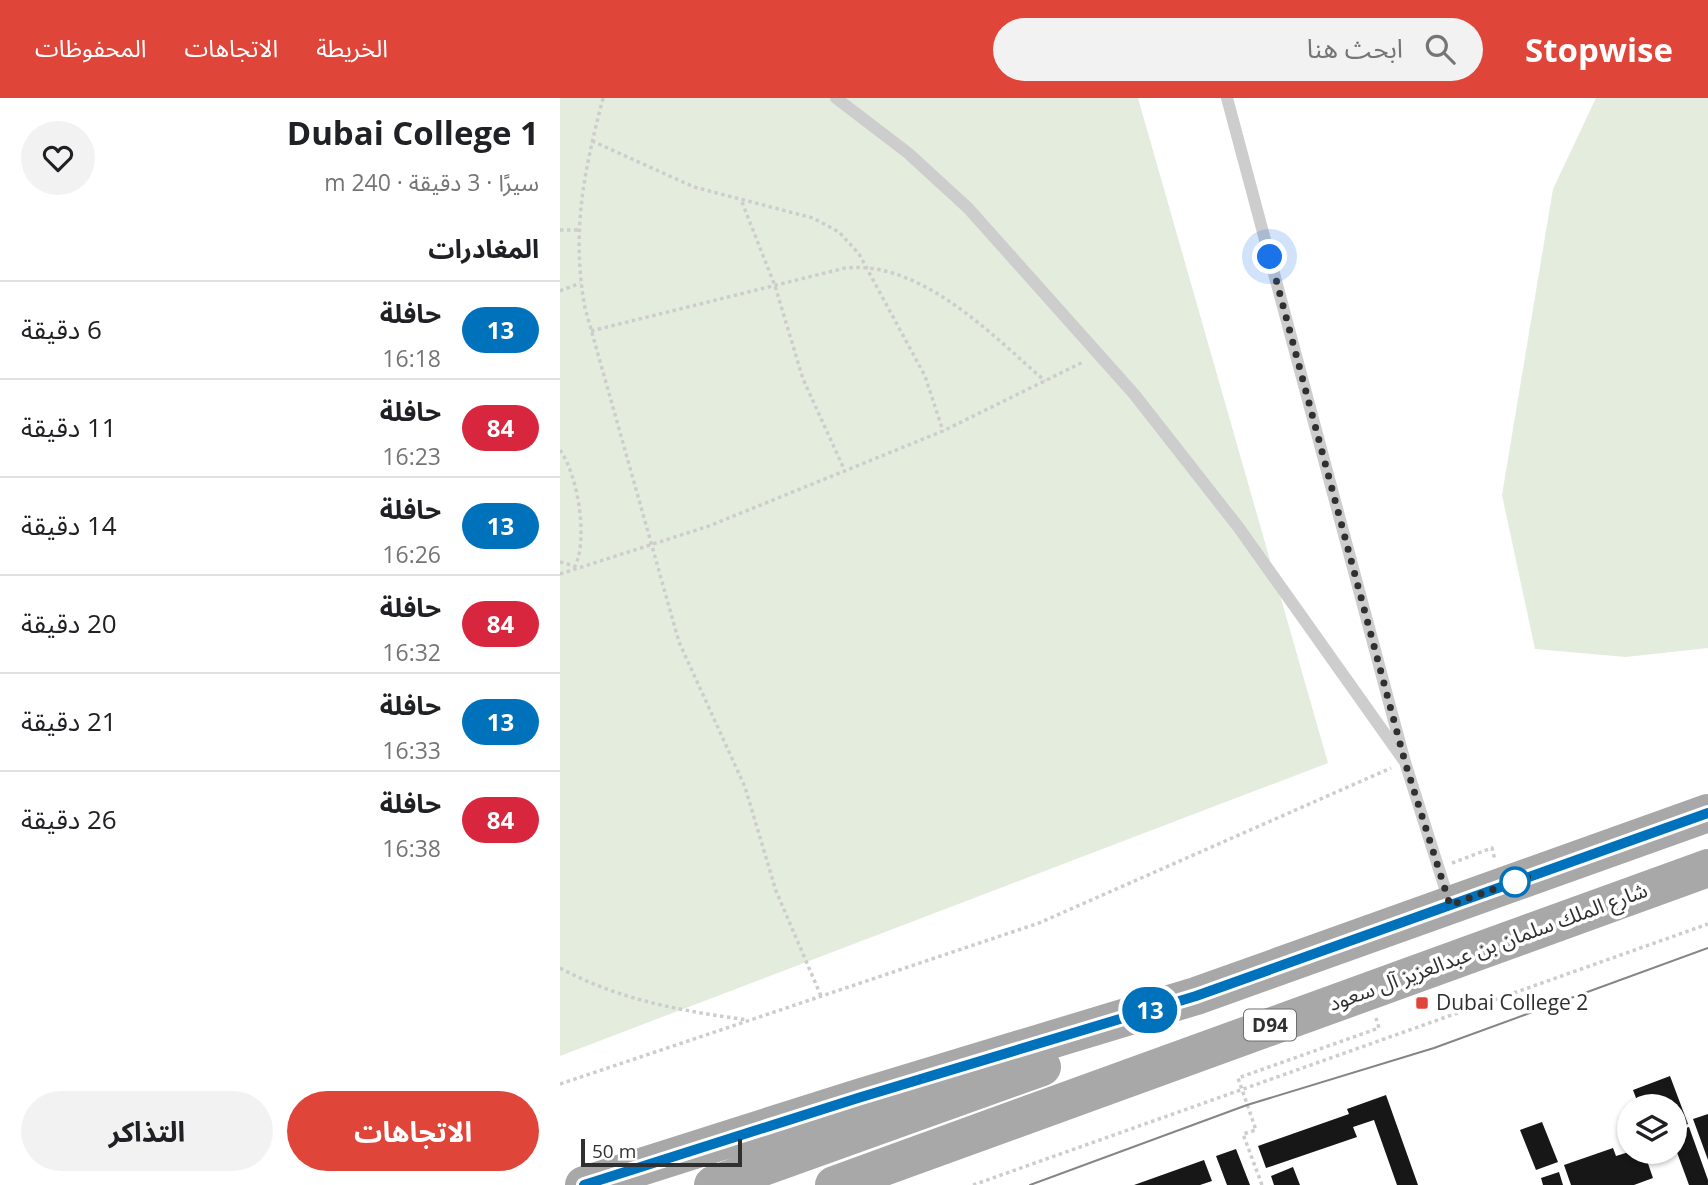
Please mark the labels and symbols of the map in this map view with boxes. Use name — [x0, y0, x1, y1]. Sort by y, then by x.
your location — [1252, 239, 1287, 274]
unlabelled marker — [1500, 867, 1530, 897]
street label: شارع الملك سلمان بن عبدالعزيز آل سعود — [1324, 875, 1652, 1019]
line badge: 13 — [1118, 987, 1182, 1033]
place label: Dubai College 2 — [1436, 988, 1588, 1016]
marker: Dubai College 2 — [1414, 995, 1430, 1011]
road number: D94 — [1244, 1009, 1296, 1040]
scale bar — [581, 1136, 742, 1168]

